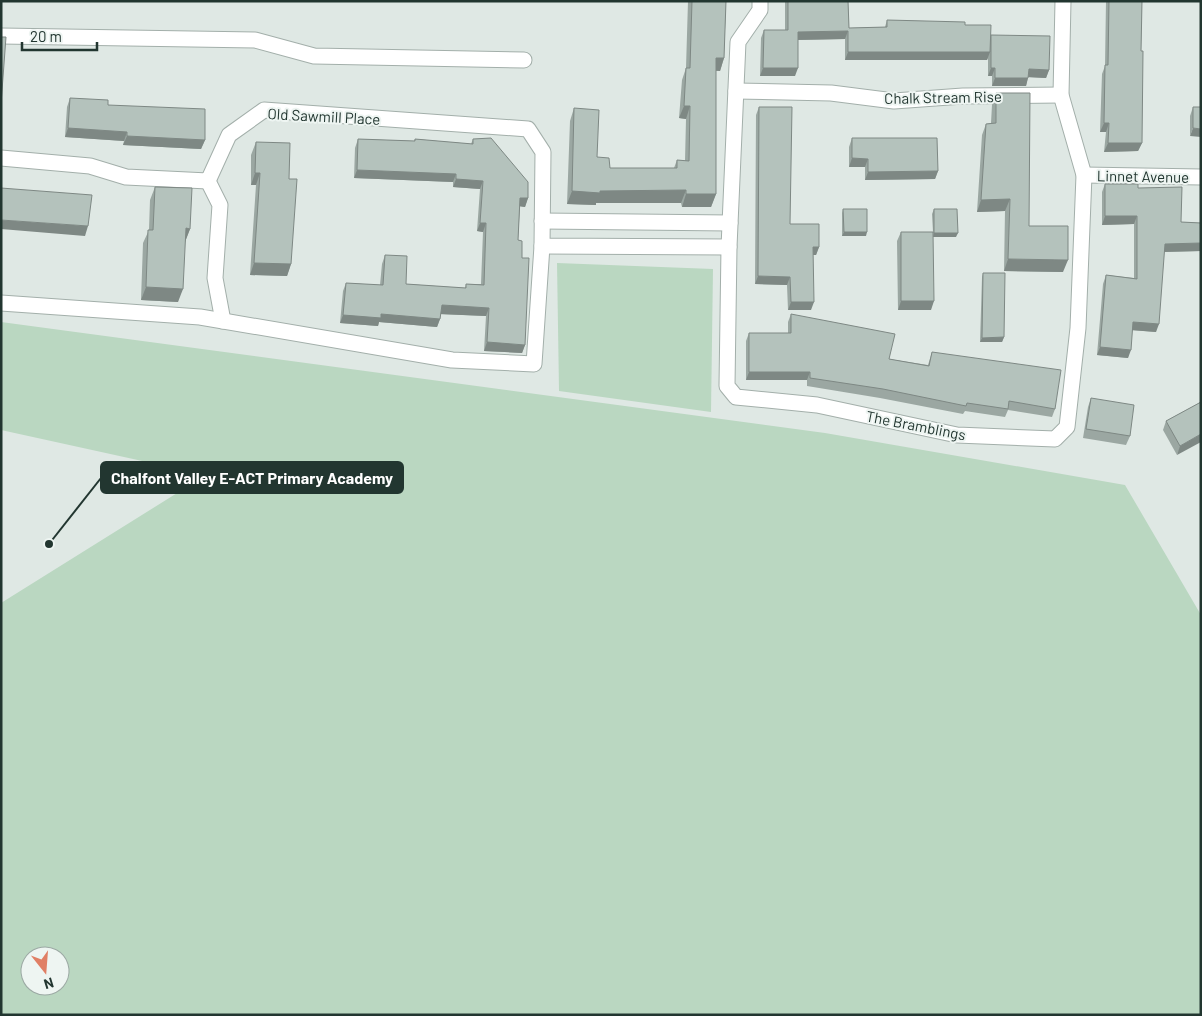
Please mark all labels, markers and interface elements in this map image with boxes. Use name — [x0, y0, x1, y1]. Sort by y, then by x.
scale bar — [22, 20, 98, 52]
text: 20 m — [30, 27, 62, 45]
street label: Chalk Stream Rise — [884, 87, 1002, 107]
street label: Old Sawmill Place — [267, 104, 381, 128]
street label: Linnet Avenue — [1097, 166, 1189, 186]
street label: The Bramblings — [865, 407, 967, 443]
callout: Chalfont Valley E-ACT Primary Academy — [101, 462, 403, 493]
text: Chalfont Valley E-ACT Primary Academy — [111, 468, 393, 487]
north arrow — [20, 946, 70, 996]
text: N — [42, 974, 56, 993]

